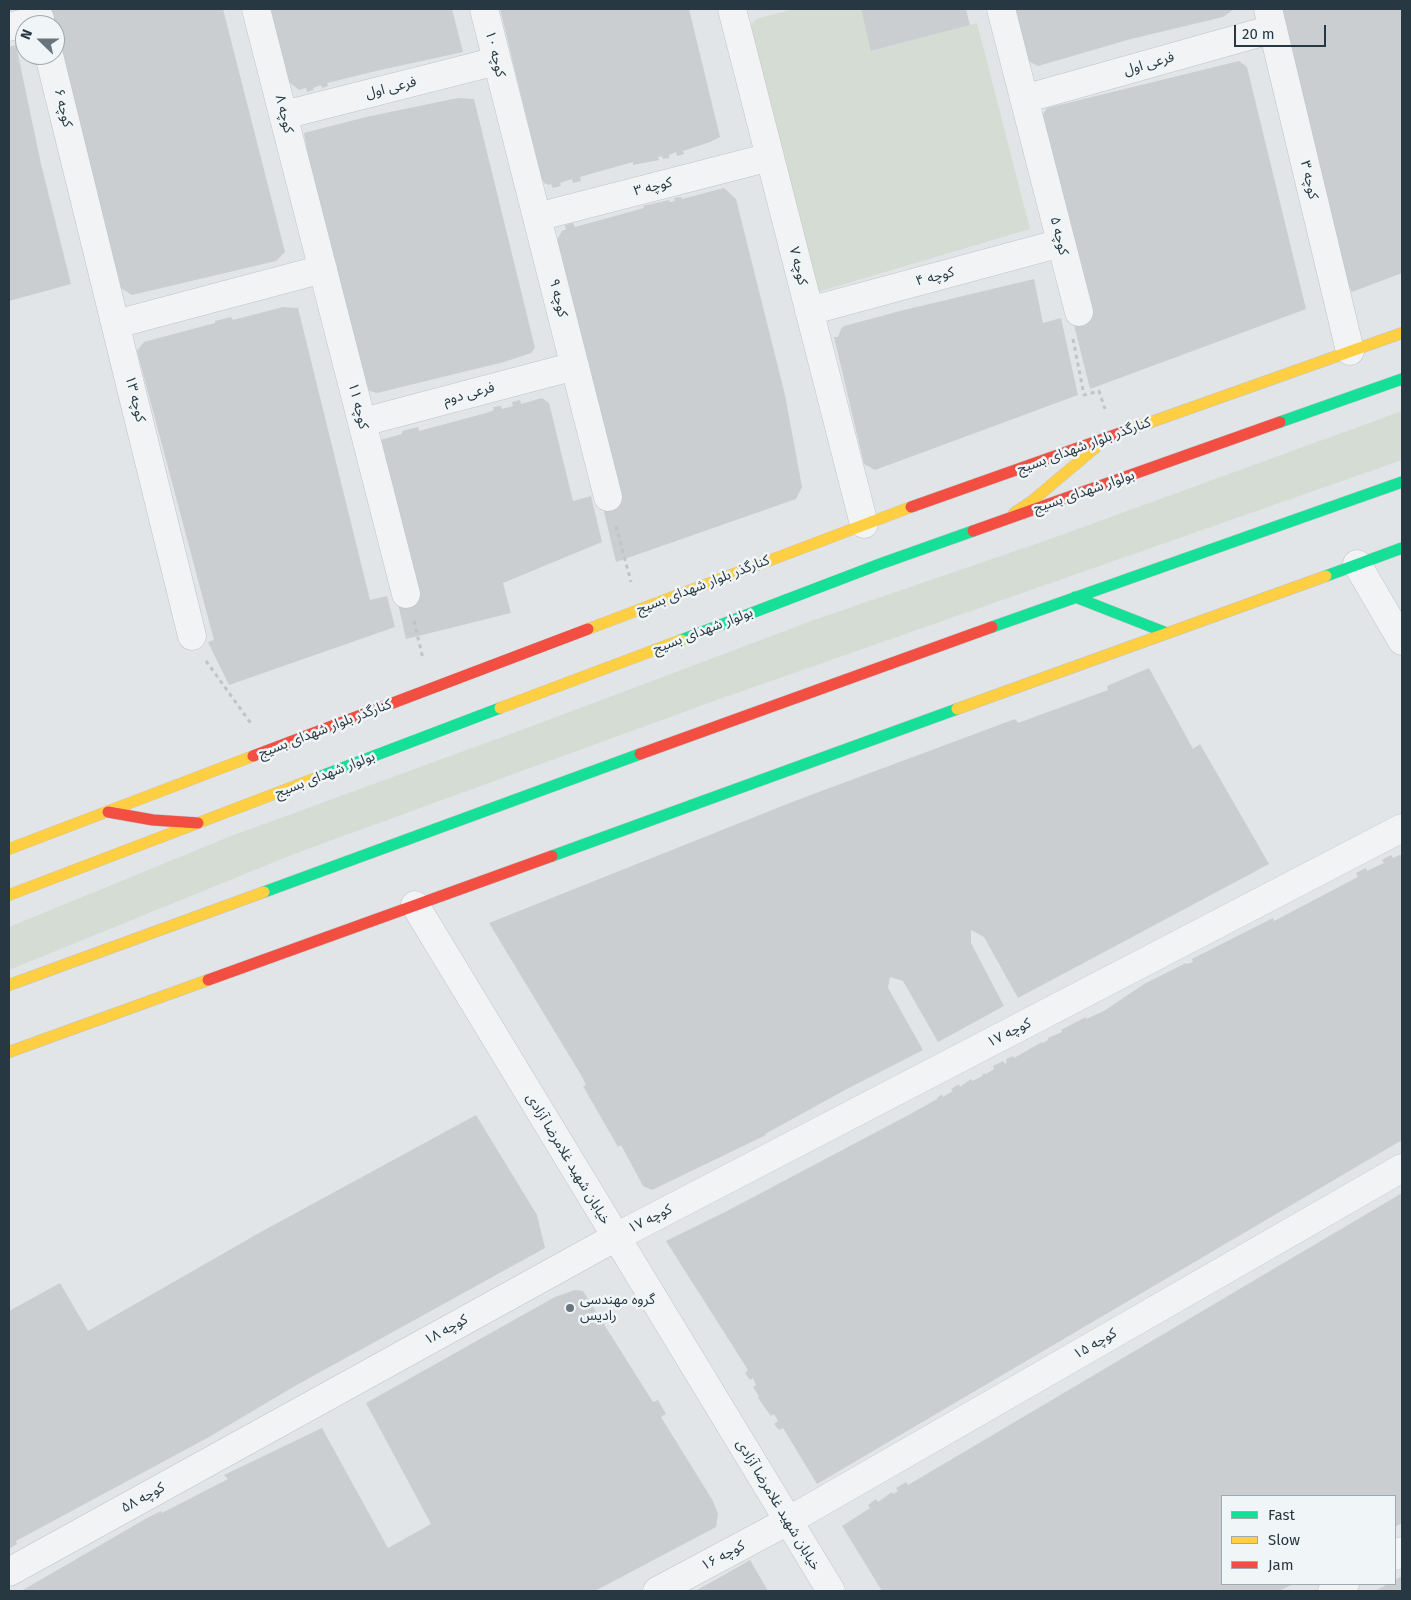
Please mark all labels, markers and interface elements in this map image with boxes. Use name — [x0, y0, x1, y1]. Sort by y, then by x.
north arrow — [15, 15, 65, 65]
scale bar — [1236, 15, 1328, 47]
text: 20 m — [1242, 25, 1275, 43]
text: N — [17, 27, 36, 42]
street label: کوچه ۱۰ — [481, 29, 509, 79]
street label: فرعی اول — [1122, 49, 1176, 79]
street label: فرعی اول — [364, 74, 418, 102]
street label: کوچه ۶ — [50, 87, 76, 129]
street label: کوچه ۸ — [271, 93, 297, 135]
street label: کوچه ۳ — [1296, 159, 1322, 201]
street label: کوچه ۳ — [632, 174, 674, 200]
street label: کوچه ۵ — [1046, 215, 1072, 257]
street label: کوچه ۷ — [785, 245, 811, 287]
street label: کوچه ۴ — [914, 264, 956, 290]
street label: کوچه ۹ — [545, 277, 571, 319]
street label: کوچه ۱۳ — [121, 374, 149, 424]
street label: فرعی دوم — [442, 379, 496, 409]
street label: کوچه ۱۱ — [344, 381, 372, 431]
street label: کنارگذر بلوار شهدای بسیج — [1015, 414, 1153, 478]
street label: بولوار شهدای بسیج — [1031, 467, 1137, 517]
street label: کنارگذر بلوار شهدای بسیج — [634, 552, 772, 618]
street label: بولوار شهدای بسیج — [651, 604, 755, 658]
street label: کنارگذر بلوار شهدای بسیج — [256, 696, 394, 762]
street label: بولوار شهدای بسیج — [273, 748, 377, 802]
street label: کوچه ۱۷ — [984, 1015, 1034, 1051]
street label: خیابان شهید غلامرضا آزادی — [522, 1090, 614, 1228]
street label: کوچه ۱۷ — [625, 1201, 675, 1237]
place label: گروه مهندسی رادیس — [580, 1292, 655, 1324]
marker: گروه مهندسی رادیس — [564, 1302, 576, 1314]
street label: کوچه ۱۸ — [421, 1311, 471, 1349]
street label: کوچه ۱۵ — [1070, 1325, 1120, 1363]
street label: خیابان شهید غلامرضا آزادی — [732, 1436, 824, 1574]
street label: کوچه ۵۸ — [118, 1479, 168, 1517]
legend — [1221, 1495, 1396, 1585]
text: Fast — [1268, 1506, 1295, 1524]
text: Slow — [1268, 1531, 1300, 1549]
street label: کوچه ۱۶ — [698, 1538, 748, 1574]
text: Jam — [1268, 1556, 1294, 1574]

